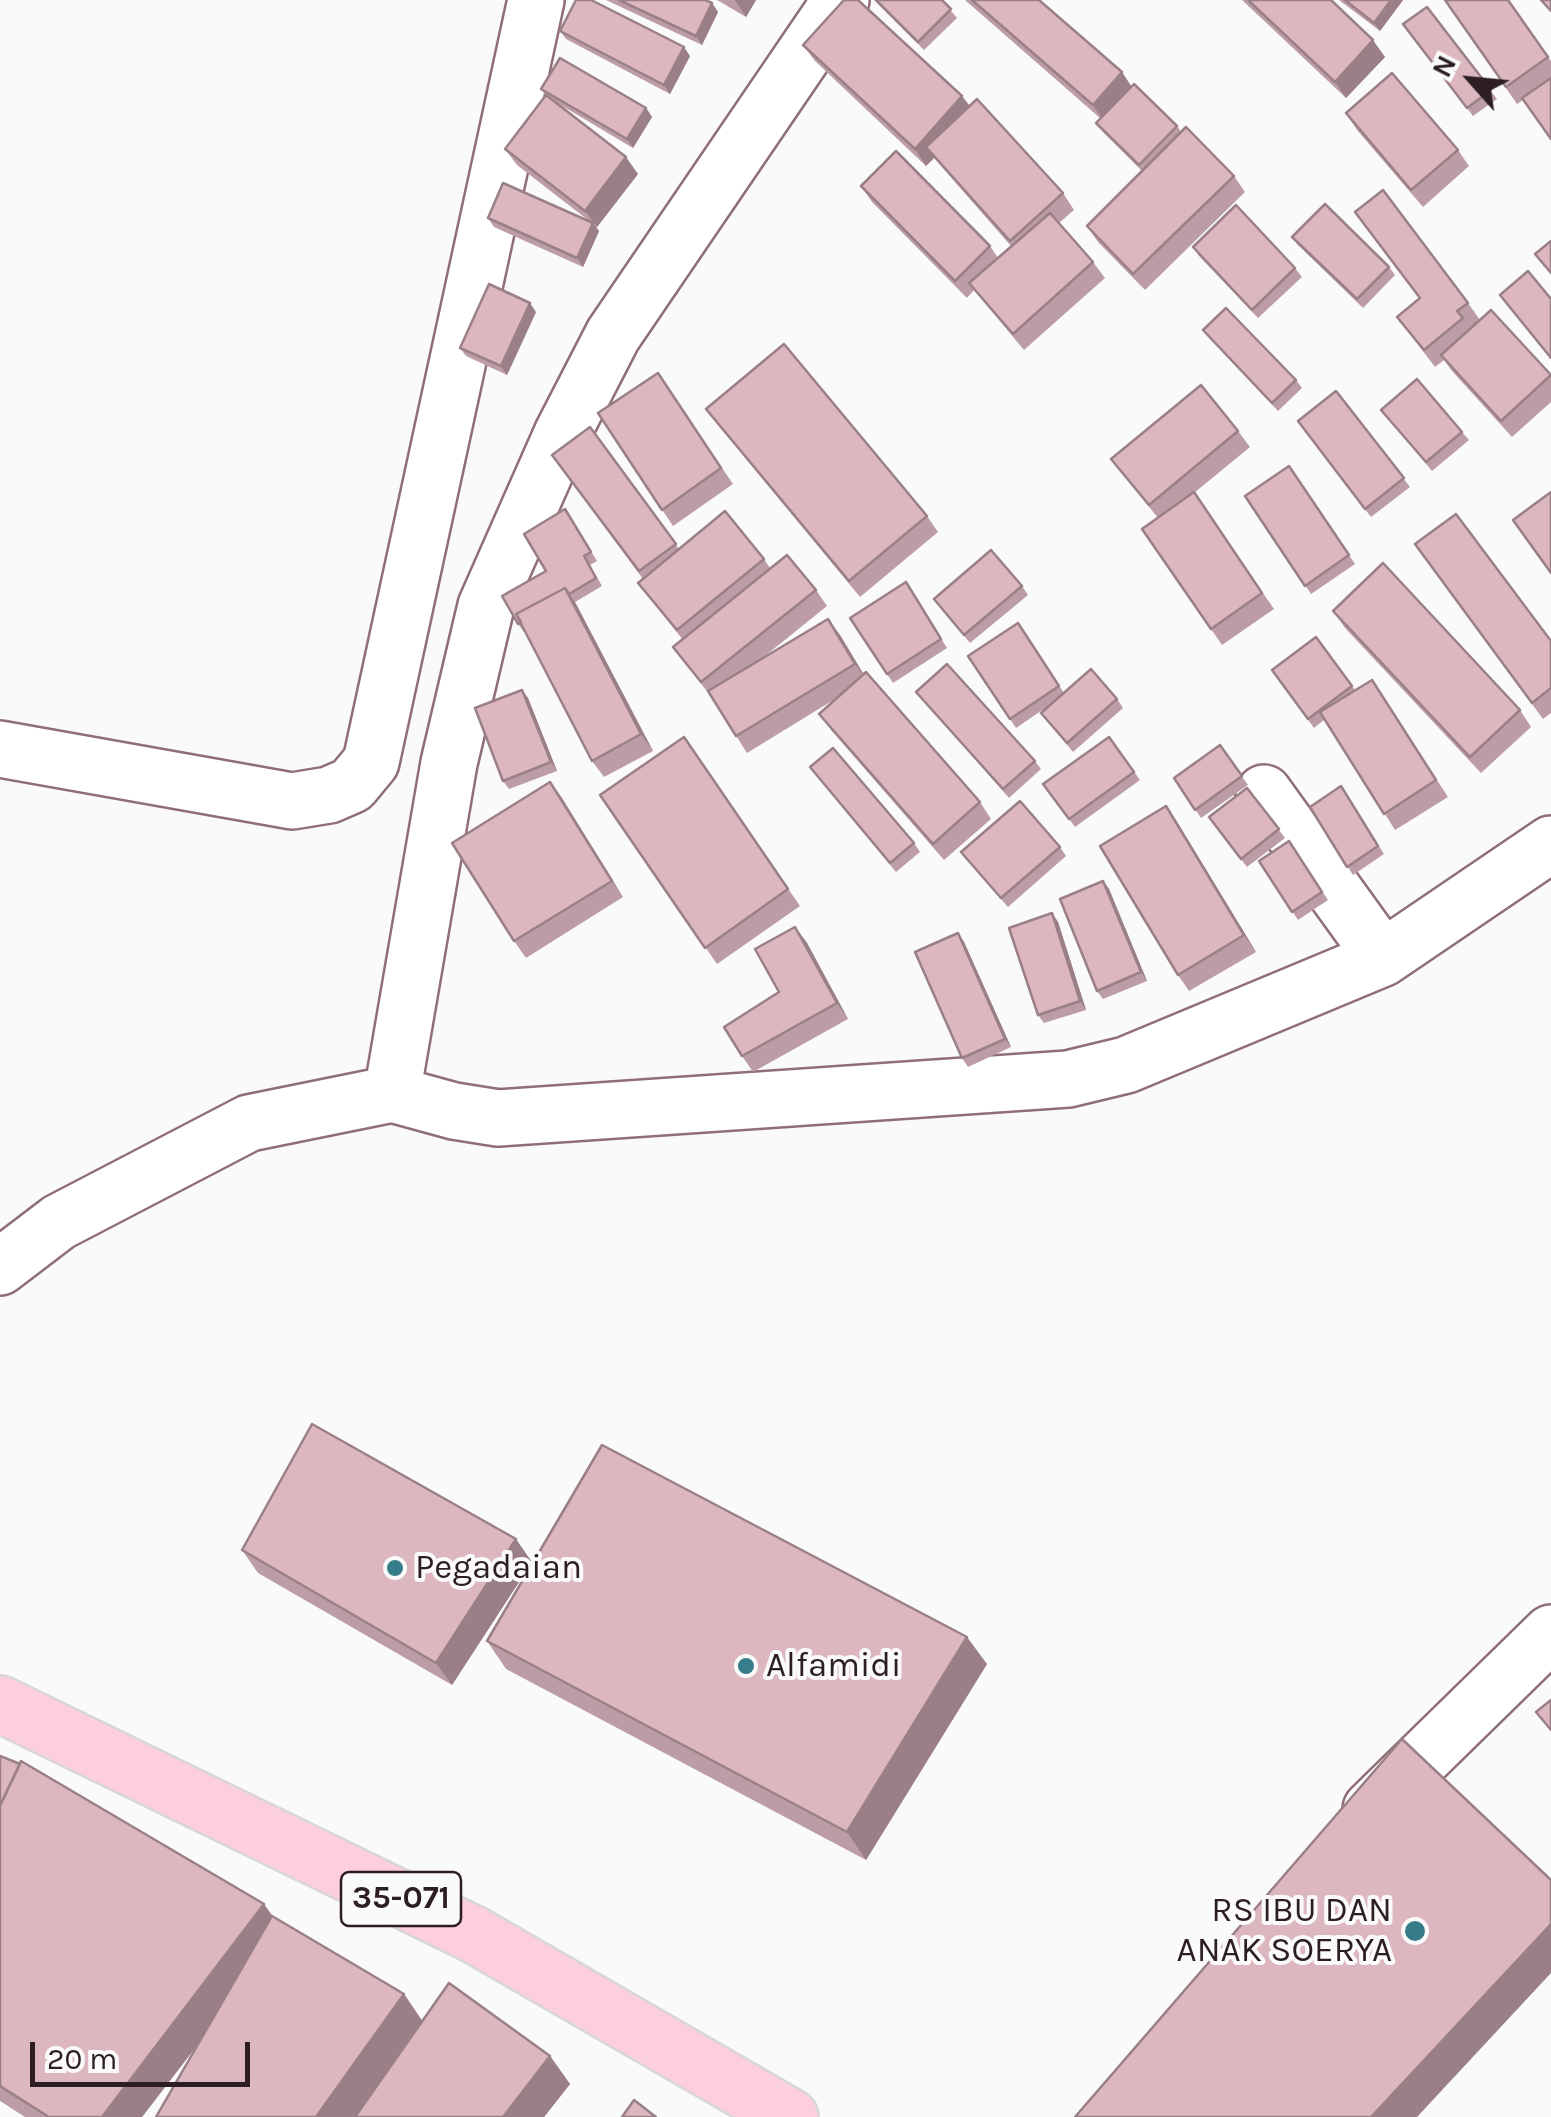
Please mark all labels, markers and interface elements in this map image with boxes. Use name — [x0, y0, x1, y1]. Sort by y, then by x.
north arrow — [1421, 30, 1521, 130]
text: N — [1425, 50, 1463, 83]
place label: Pegadaian — [415, 1547, 582, 1589]
marker: Pegadaian — [384, 1557, 406, 1579]
place label: Alfamidi — [766, 1645, 902, 1687]
marker: Alfamidi — [735, 1655, 757, 1677]
road number: 35-071 — [341, 1872, 461, 1926]
place label: RS IBU DAN ANAK SOERYA — [1177, 1890, 1392, 1972]
marker: RS IBU DAN ANAK SOERYA — [1402, 1918, 1428, 1944]
scale bar — [35, 2022, 255, 2084]
text: 20 m — [47, 2041, 117, 2077]

